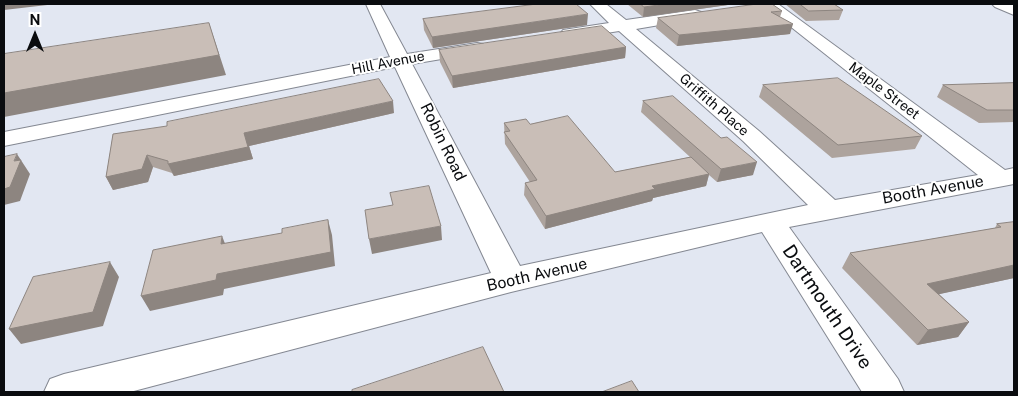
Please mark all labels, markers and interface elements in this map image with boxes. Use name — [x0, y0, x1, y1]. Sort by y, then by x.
north arrow — [10, 10, 60, 60]
text: N — [30, 12, 40, 28]
street label: Hill Avenue — [350, 48, 426, 78]
street label: Maple Street — [845, 59, 923, 123]
street label: Griffith Place — [676, 70, 752, 140]
street label: Robin Road — [416, 100, 470, 184]
street label: Booth Avenue — [881, 172, 985, 208]
street label: Dartmouth Drive — [777, 241, 877, 373]
street label: Booth Avenue — [485, 254, 589, 296]

